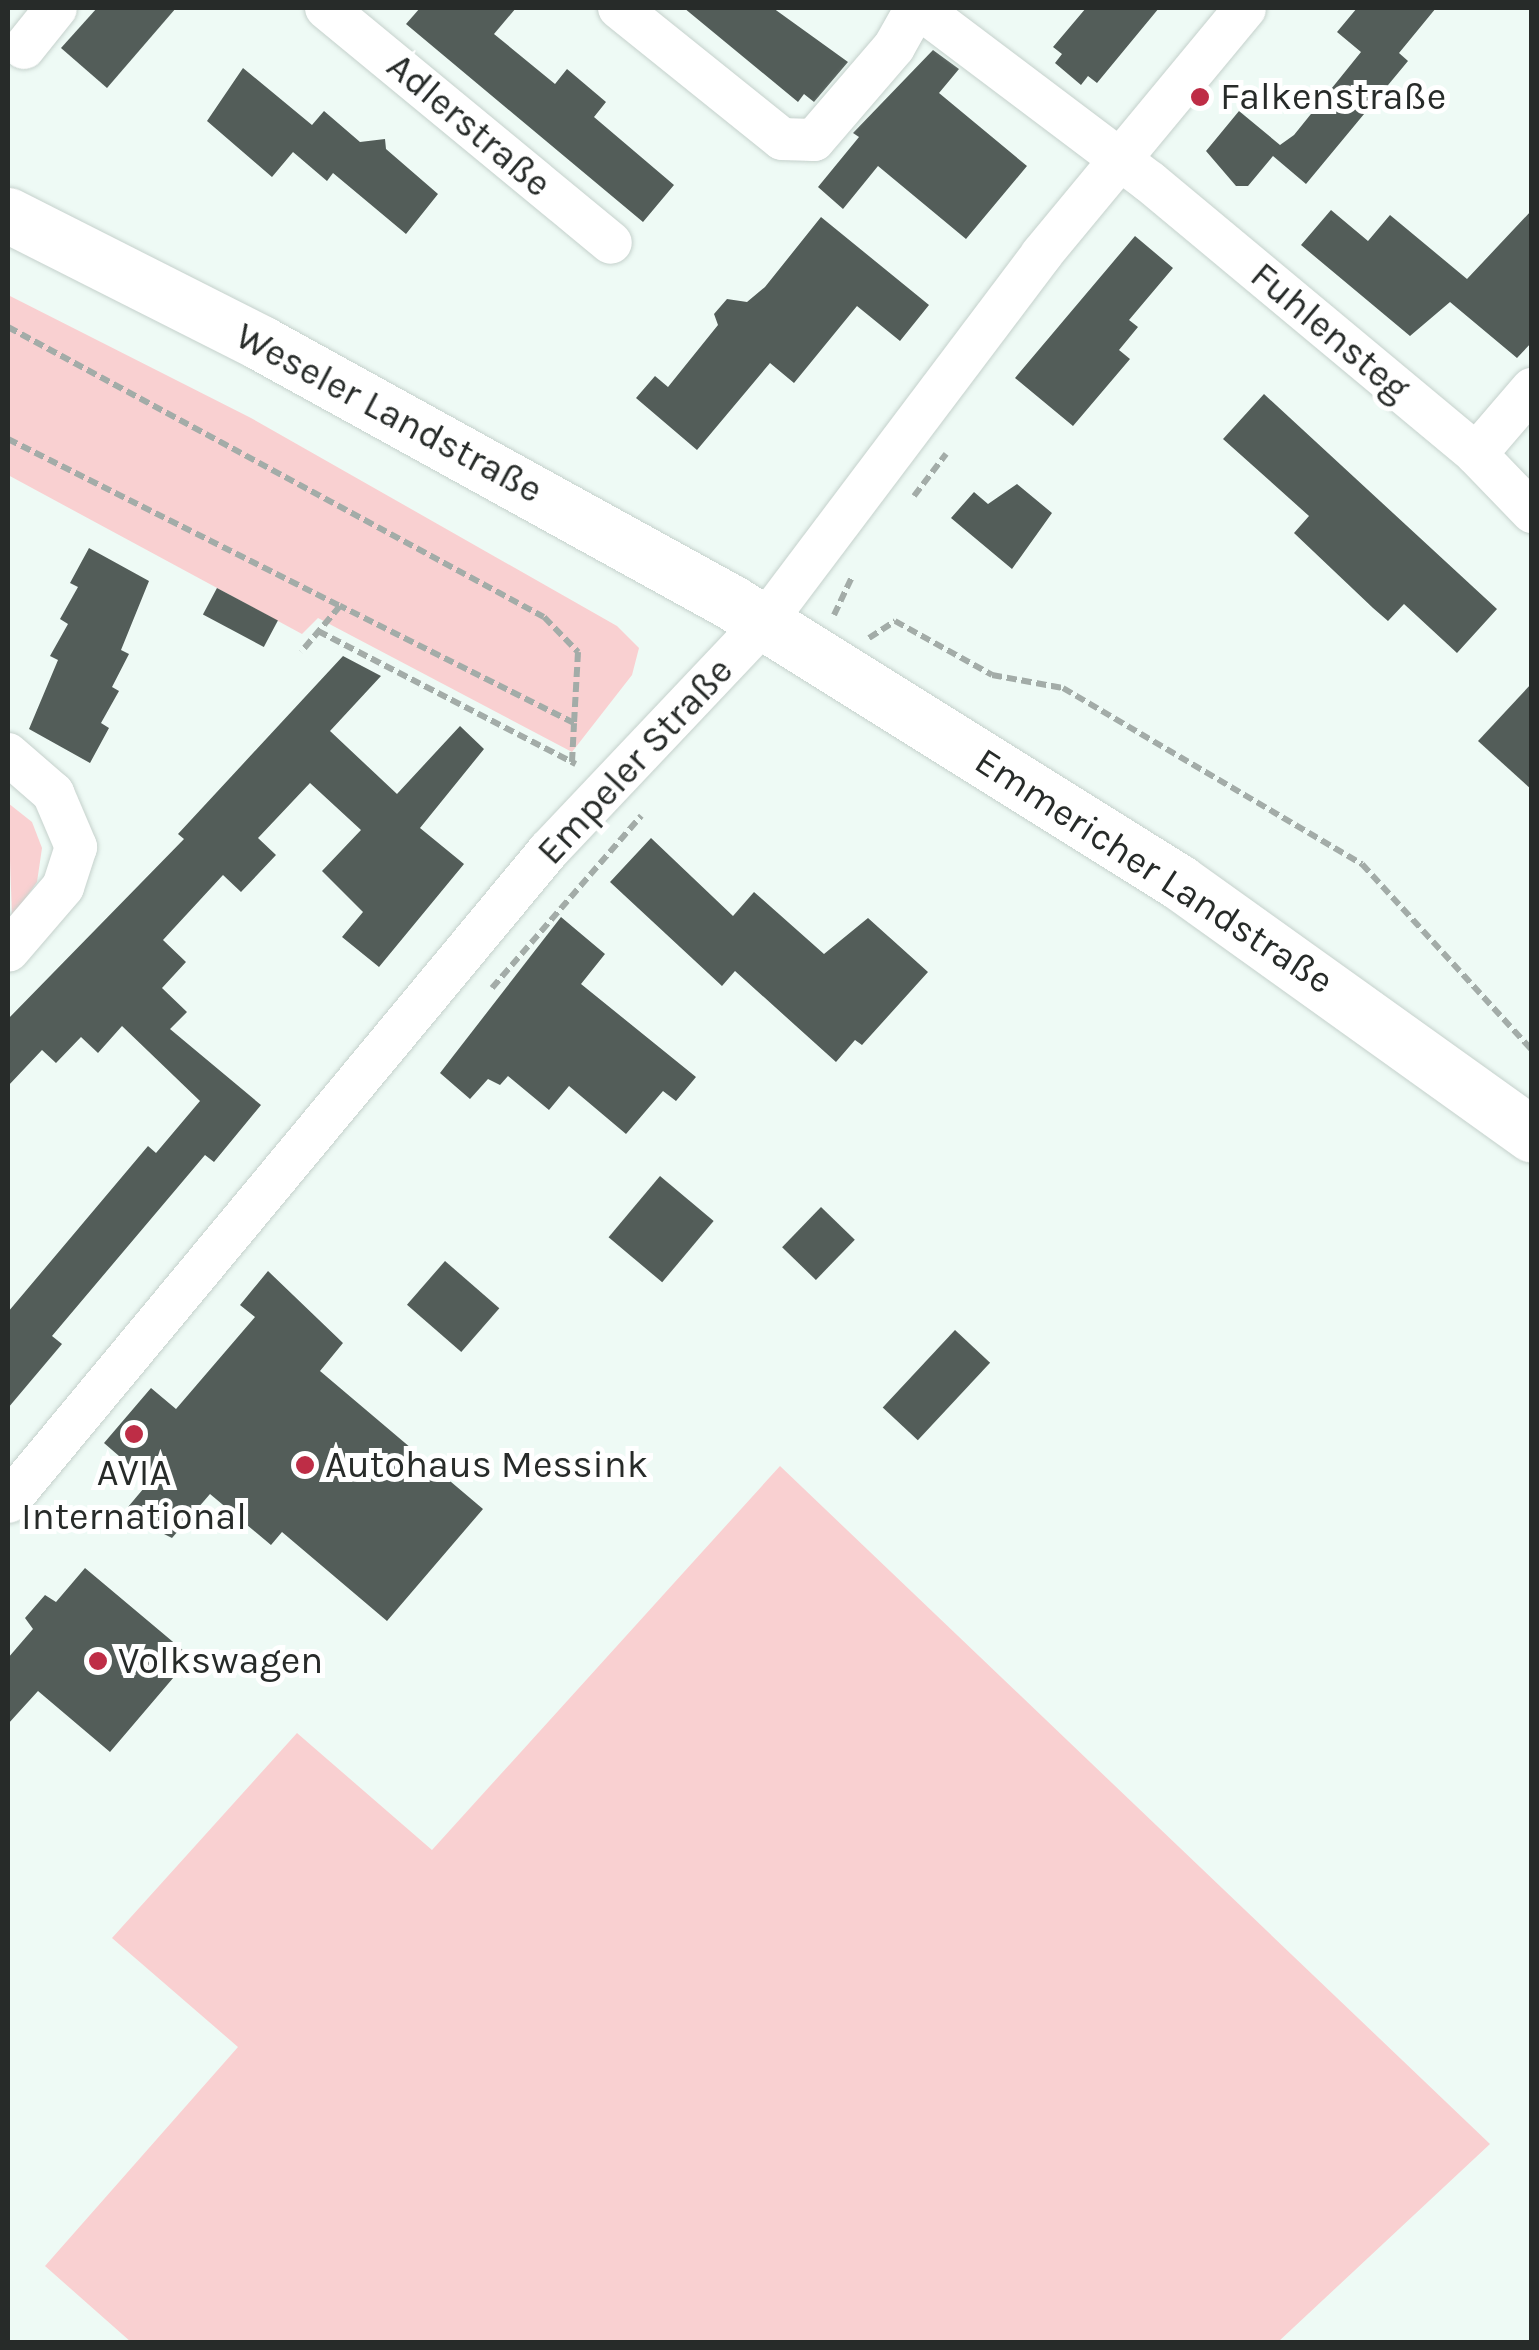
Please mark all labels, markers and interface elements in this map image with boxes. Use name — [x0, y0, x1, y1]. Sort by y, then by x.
street label: Adlerstraße — [378, 43, 560, 207]
place label: Falkenstraße — [1220, 74, 1446, 120]
marker: Falkenstraße — [1189, 86, 1211, 108]
street label: Fuhlensteg — [1241, 252, 1419, 412]
street label: Weseler Landstraße — [228, 313, 550, 513]
street label: Empeler Straße — [528, 648, 742, 874]
street label: Emmericher Landstraße — [966, 738, 1342, 1004]
marker: AVIA International — [123, 1423, 145, 1445]
place label: Autohaus Messink — [325, 1442, 648, 1488]
place label: AVIA International — [21, 1450, 247, 1540]
marker: Autohaus Messink — [294, 1454, 316, 1476]
place label: Volkswagen — [118, 1638, 323, 1684]
marker: Volkswagen — [87, 1650, 109, 1672]

